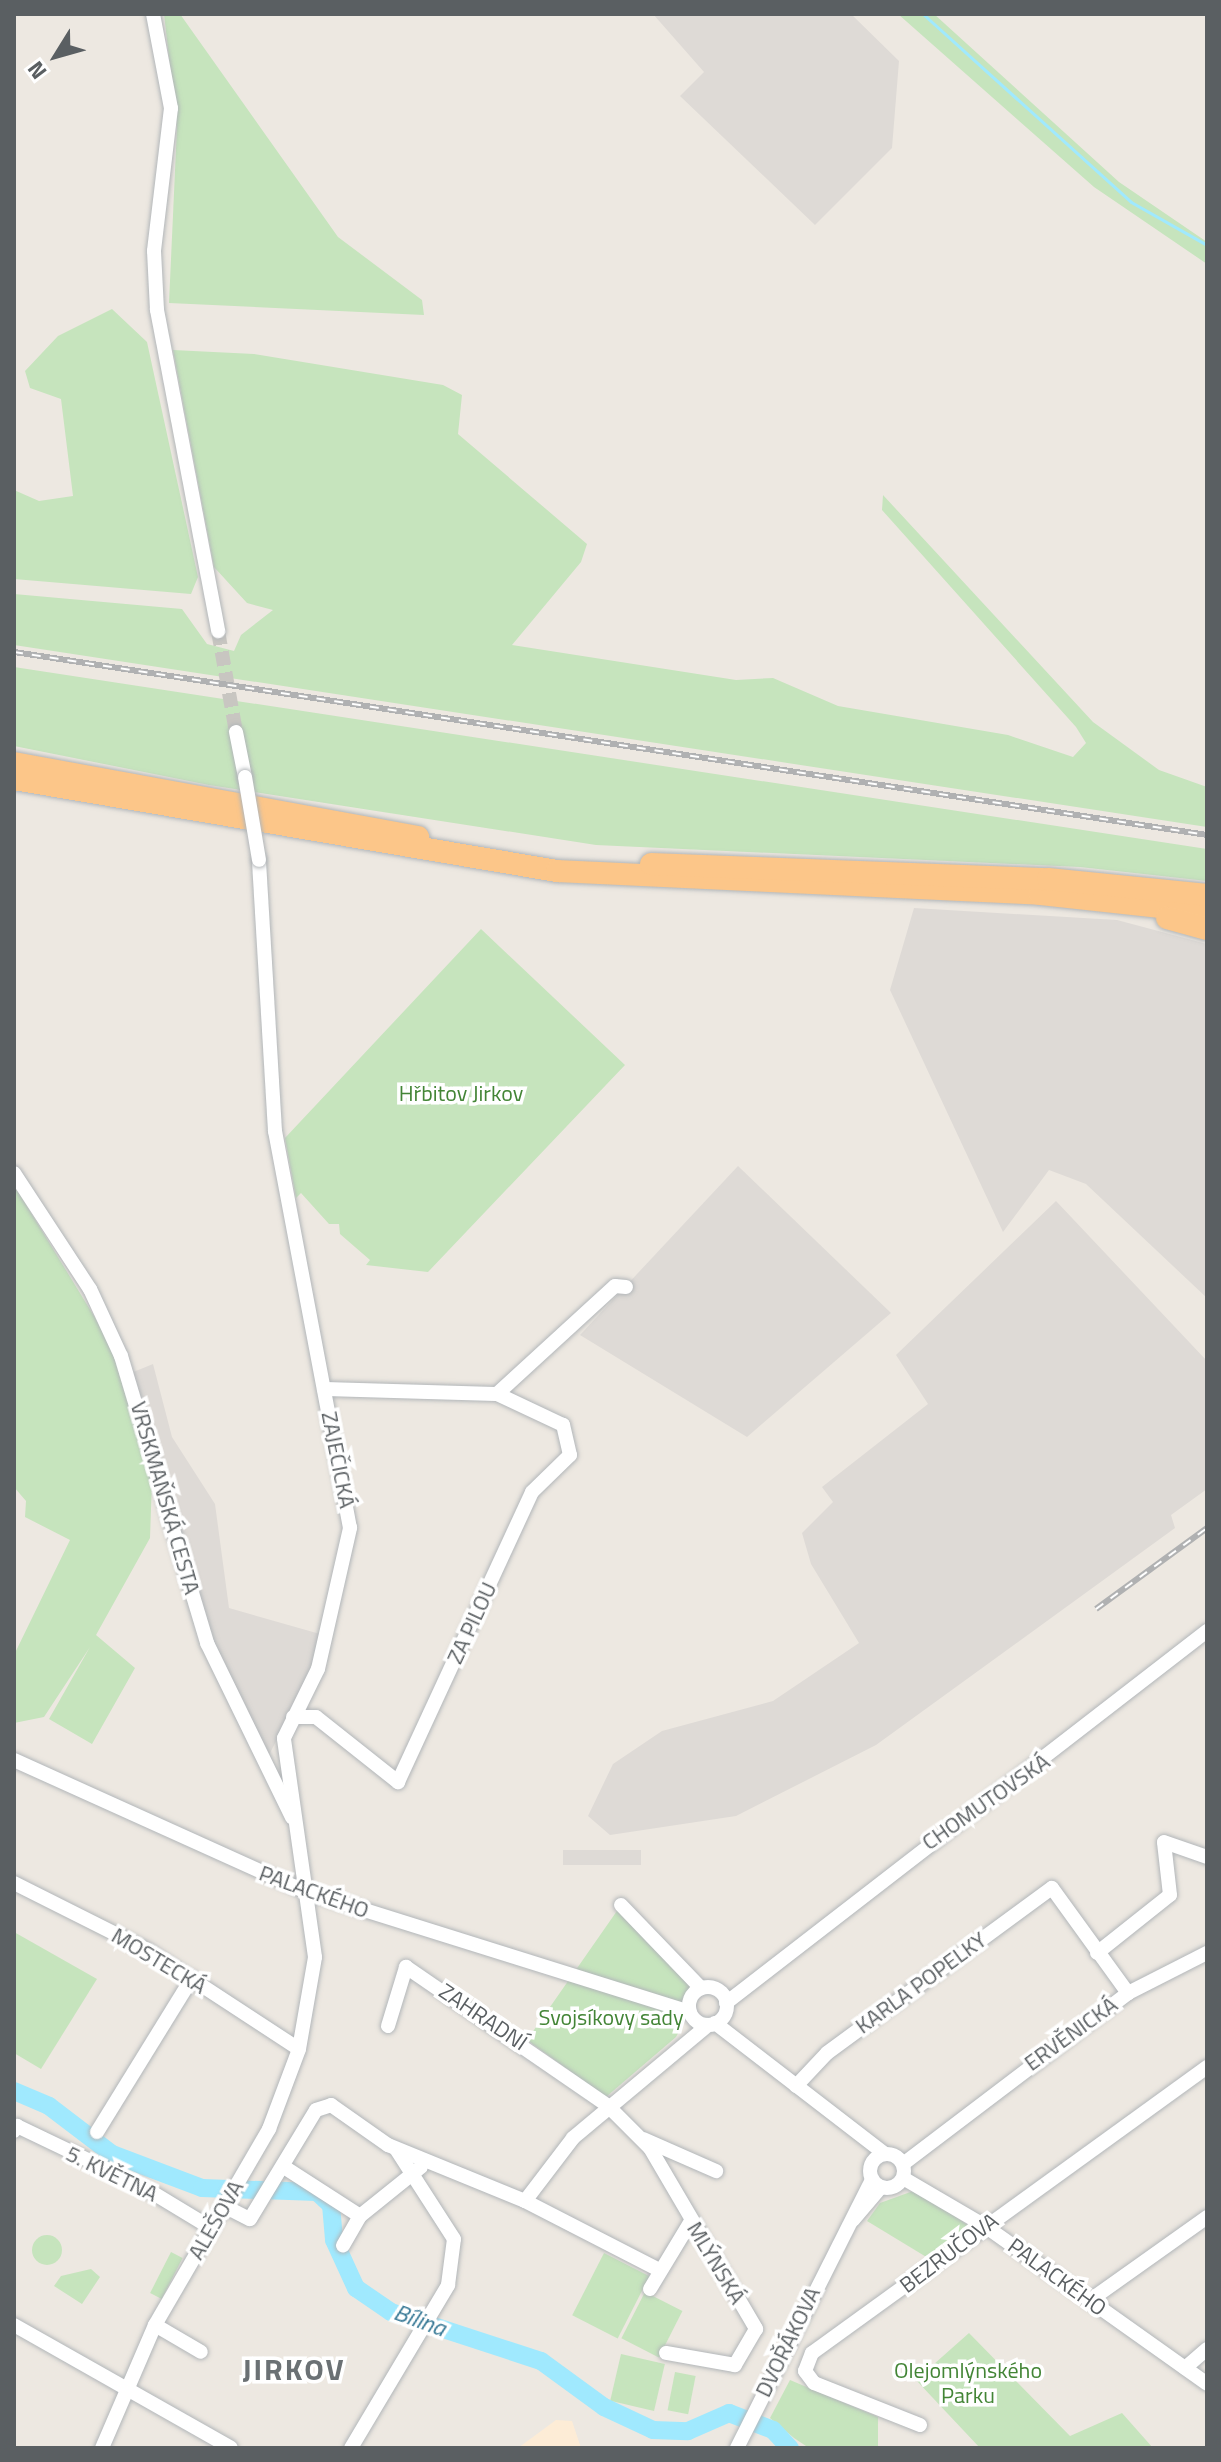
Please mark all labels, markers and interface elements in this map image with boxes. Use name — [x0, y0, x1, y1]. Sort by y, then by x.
north arrow — [16, 16, 96, 96]
text: N — [19, 54, 55, 87]
park label: Hřbitov Jirkov — [399, 1081, 523, 1107]
street label: VRSKMAŇSKÁ CESTA — [125, 1399, 205, 1597]
street label: ZAJEČICKÁ — [316, 1409, 360, 1511]
street label: ZA PILOU — [442, 1578, 502, 1668]
street label: CHOMUTOVSKÁ — [917, 1748, 1055, 1856]
street label: PALACKÉHO — [256, 1860, 372, 1924]
street label: MOSTECKÁ — [107, 1922, 211, 2000]
street label: KARLA POPELKY — [850, 1927, 992, 2039]
street label: ZAHRADNÍ — [434, 1978, 532, 2056]
street label: ERVĚNICKÁ — [1019, 1991, 1123, 2077]
park label: Svojsíkovy sady — [538, 2005, 684, 2031]
street label: 5. KVĚTNA — [62, 2140, 162, 2208]
street label: ALEŠOVA — [183, 2176, 249, 2264]
street label: BEZRUČOVA — [895, 2207, 1003, 2299]
street label: MLÝNSKÁ — [681, 2217, 751, 2309]
street label: PALACKÉHO — [1003, 2233, 1111, 2321]
street label: DVOŘÁKOVA — [750, 2283, 826, 2401]
water label: Bílina — [390, 2297, 450, 2343]
district label: JIRKOV — [242, 2351, 346, 2387]
park label: Olejomlýnského Parku — [894, 2357, 1042, 2408]

